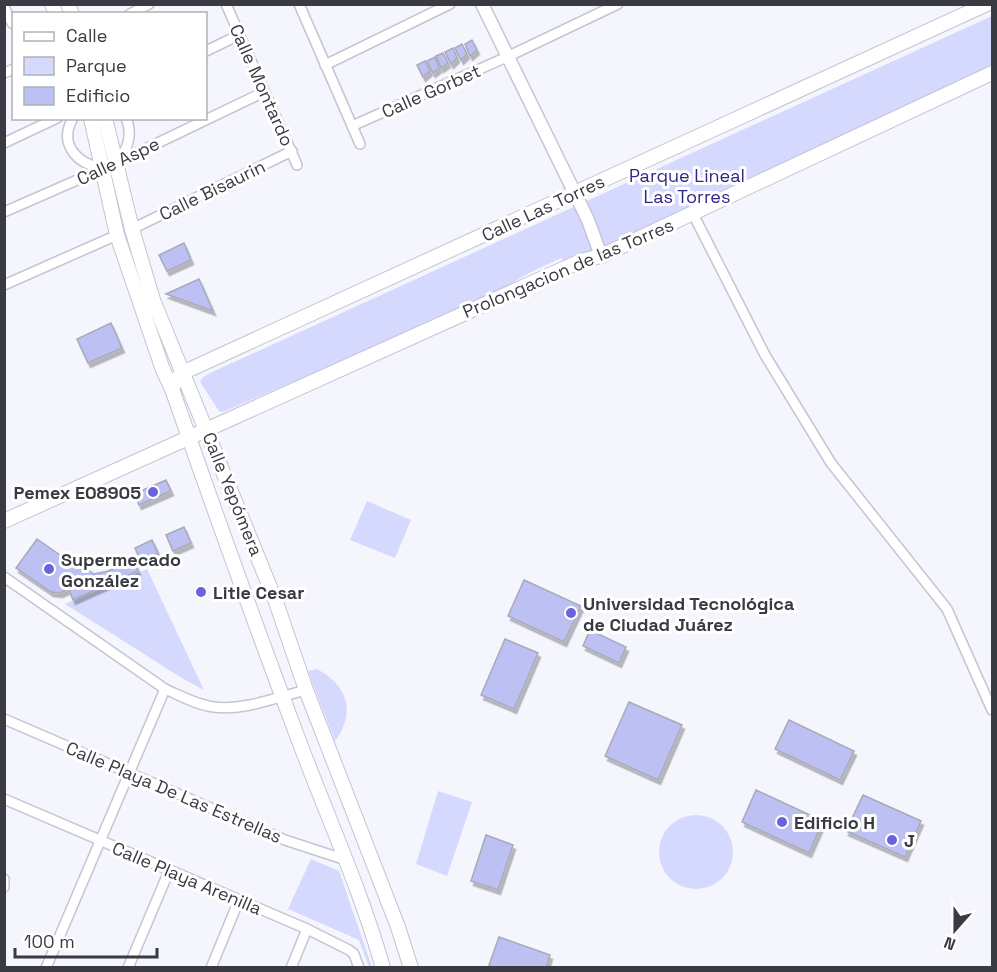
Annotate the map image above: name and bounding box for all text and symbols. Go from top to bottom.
legend [12,12,207,120]
street label: Calle Montardo [225,20,299,150]
text: Calle [66,24,107,47]
text: Parque [66,54,127,77]
street label: Calle Gorbet [378,59,484,123]
text: Edificio [66,84,130,107]
street label: Calle Aspe [73,132,163,190]
street label: Calle Bisaurin [155,154,269,226]
park label: Parque Lineal Las Torres [629,164,745,208]
street label: Calle Las Torres [478,169,608,247]
street label: Prolongacion de las Torres [459,213,677,323]
street label: Calle Yepómera [198,429,268,559]
place label: Pemex E08905 [14,481,141,504]
marker: Pemex E08905 [146,485,160,499]
place label: Supermecado González [61,548,181,592]
marker: Supermecado González [42,562,56,576]
place label: Litle Cesar [213,581,304,604]
marker: Litle Cesar [194,585,208,599]
place label: Universidad Tecnológica de Ciudad Juárez [583,592,795,636]
marker: Universidad Tecnológica de Ciudad Juárez [564,606,578,620]
street label: Calle Playa De Las Estrellas [63,736,285,848]
place label: Edificio H [794,811,875,834]
marker: Edificio H [775,815,789,829]
place label: J [904,829,915,852]
marker: J [885,833,899,847]
street label: Calle Playa Arenilla [109,836,265,920]
north arrow [925,900,985,960]
scale bar [15,921,158,959]
text: 100 m [24,930,75,953]
text: N [941,932,959,955]

